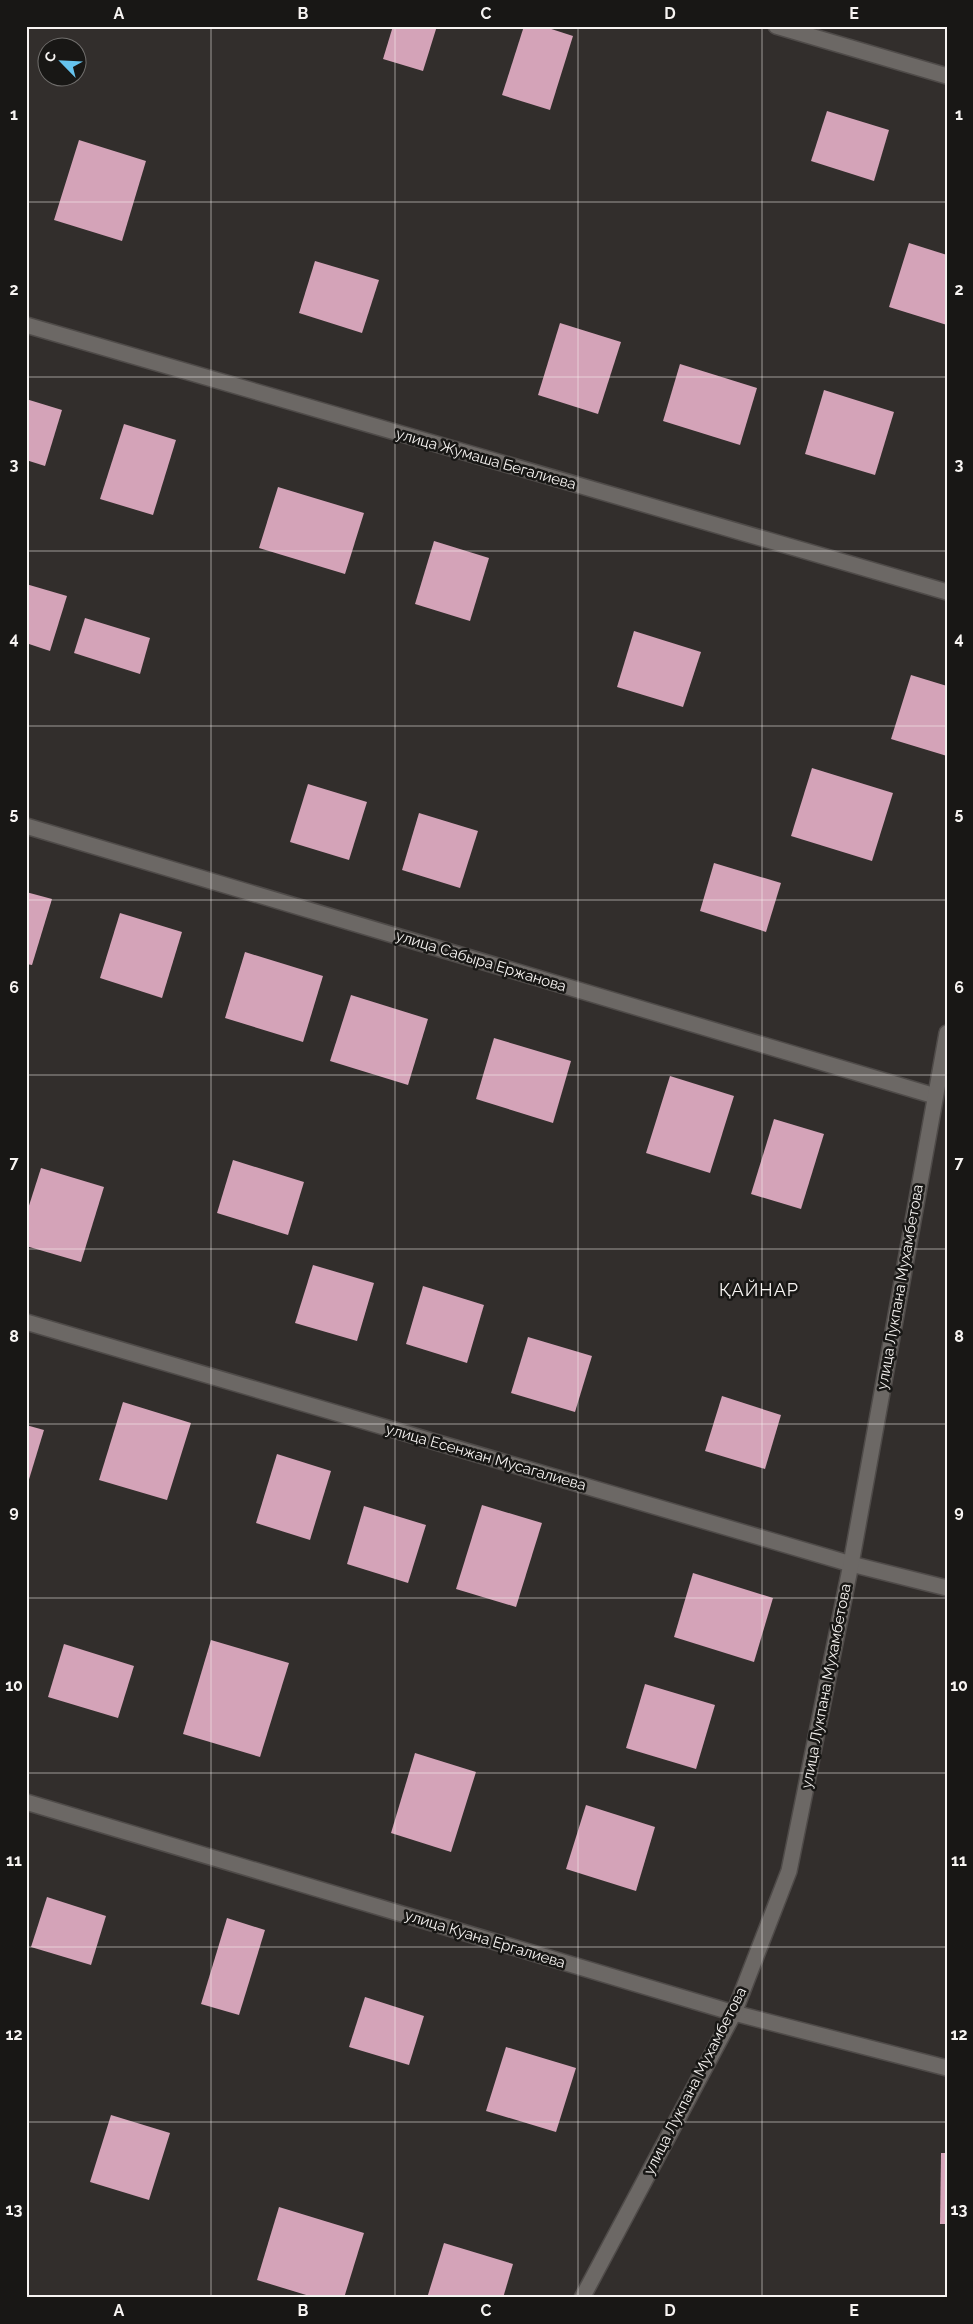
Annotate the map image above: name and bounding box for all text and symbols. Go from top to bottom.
text: A [114,4,125,23]
text: B [298,4,309,23]
text: C [481,4,492,23]
text: D [664,4,676,23]
text: E [849,4,859,23]
north arrow [38,38,88,88]
text: С [41,49,60,64]
text: 1 [10,105,18,124]
text: 1 [955,105,963,124]
text: 2 [9,280,19,299]
text: 2 [954,280,964,299]
street label: улица Жумаша Бегалиева [394,425,578,493]
text: 3 [10,455,19,474]
text: 3 [955,455,964,474]
text: 4 [9,629,19,648]
text: 4 [954,629,964,648]
text: 5 [10,804,19,823]
text: 5 [955,804,964,823]
street label: улица Сабыра Ержанова [394,926,568,996]
text: 6 [9,978,19,997]
text: 6 [954,978,964,997]
text: 7 [10,1153,19,1172]
text: 7 [955,1153,964,1172]
street label: улица Лукпана Мухамбетова [873,1183,927,1391]
district label: ҚАЙНАР [719,1279,799,1300]
text: 8 [9,1327,19,1346]
text: 8 [954,1327,964,1346]
street label: улица Есенжан Мусагалиева [384,1420,588,1494]
text: 9 [9,1502,19,1521]
text: 9 [954,1502,964,1521]
street label: улица Лукпана Мухамбетова [797,1582,855,1790]
text: 10 [5,1676,23,1695]
text: 10 [950,1676,968,1695]
text: 11 [6,1851,22,1870]
text: 11 [951,1851,967,1870]
street label: улица Куана Ергалиева [402,1906,568,1972]
street label: улица Лукпана Мухамбетова [640,1984,750,2178]
text: 12 [6,2025,22,2044]
text: 12 [951,2025,967,2044]
text: 13 [6,2200,22,2219]
text: 13 [951,2200,967,2219]
text: A [114,2301,125,2320]
text: B [298,2301,309,2320]
text: C [481,2301,492,2320]
text: D [664,2301,676,2320]
text: E [849,2301,859,2320]

